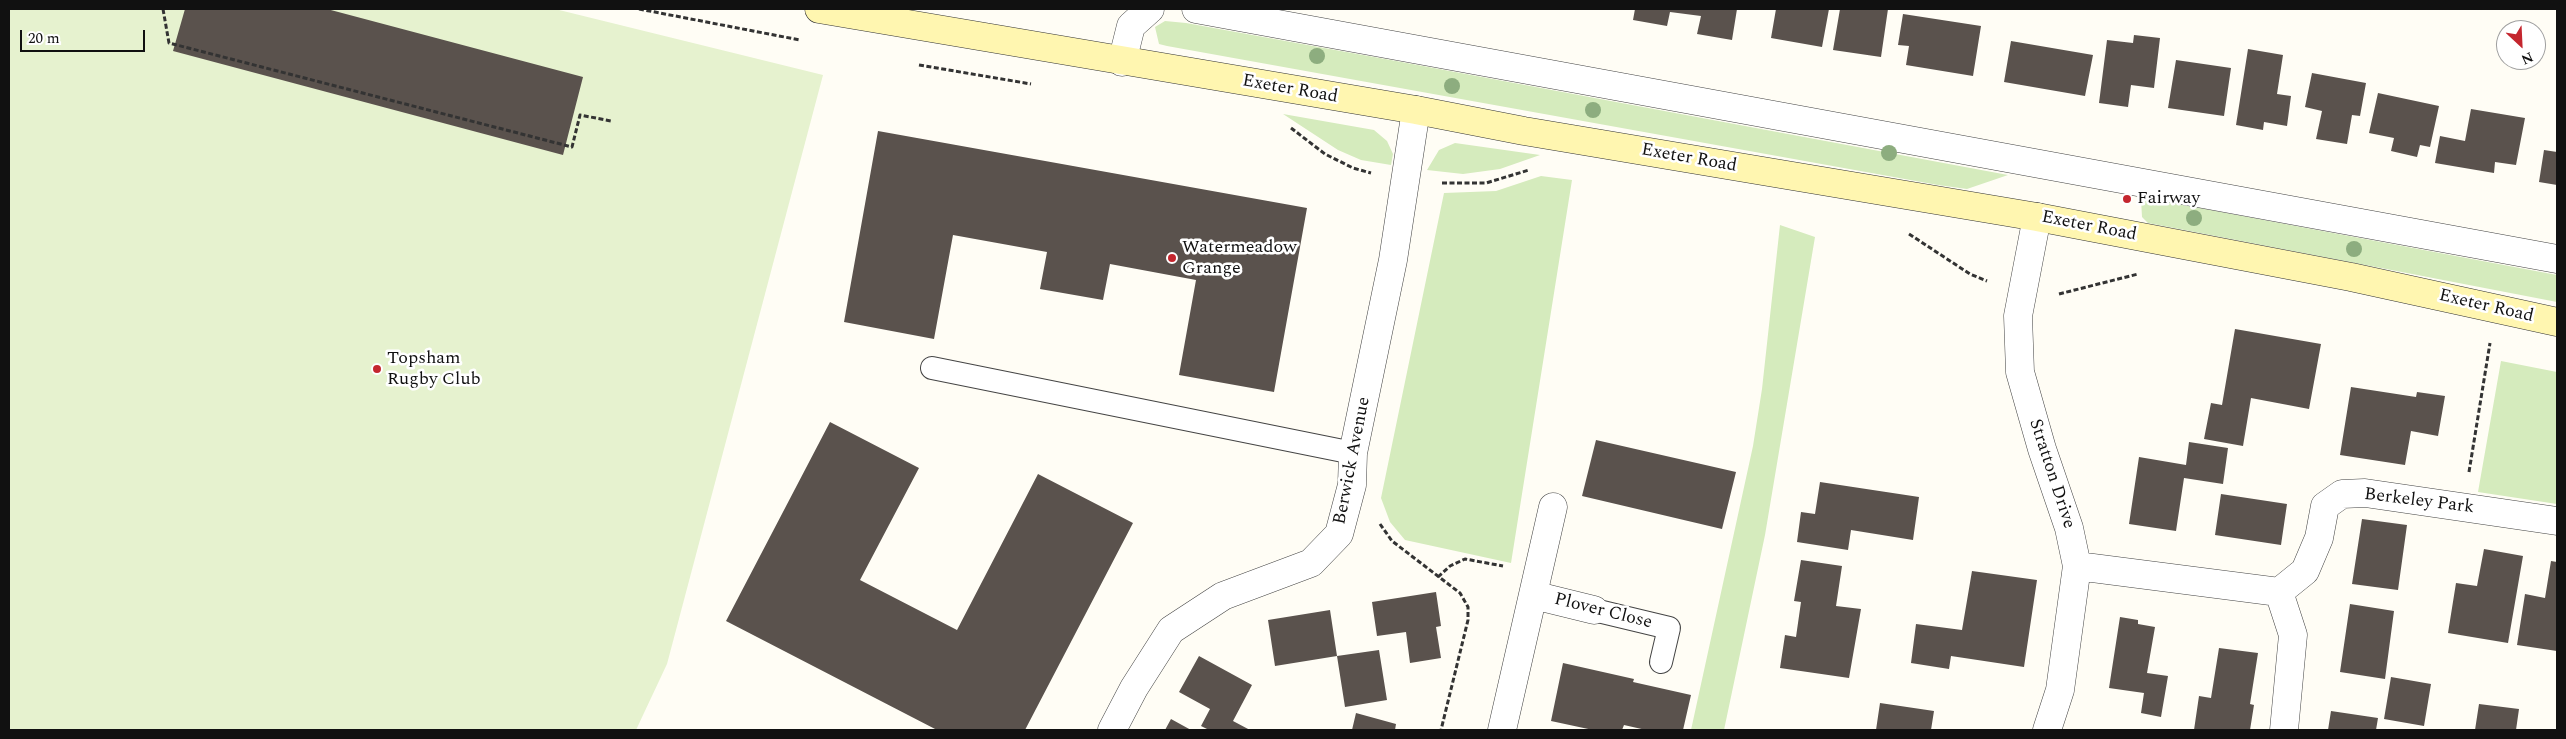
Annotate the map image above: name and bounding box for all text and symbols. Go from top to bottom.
scale bar [22,20,148,52]
north arrow [2496,20,2546,70]
text: 20 m [28,27,60,50]
text: N [2518,46,2537,70]
street label: Exeter Road [1241,71,1339,109]
street label: Exeter Road [1640,140,1738,178]
place label: Fairway [2137,188,2200,210]
marker: Fairway [2121,193,2133,205]
street label: Exeter Road [2040,207,2138,247]
place label: Watermeadow Grange [1182,237,1297,280]
marker: Watermeadow Grange [1166,252,1178,264]
street label: Exeter Road [2437,286,2535,328]
place label: Topsham Rugby Club [387,348,481,390]
marker: Topsham Rugby Club [371,363,383,375]
street label: Berwick Avenue [1330,395,1376,527]
street label: Stratton Drive [2023,416,2079,532]
street label: Berkeley Park [2363,485,2475,519]
street label: Plover Close [1552,589,1654,635]

